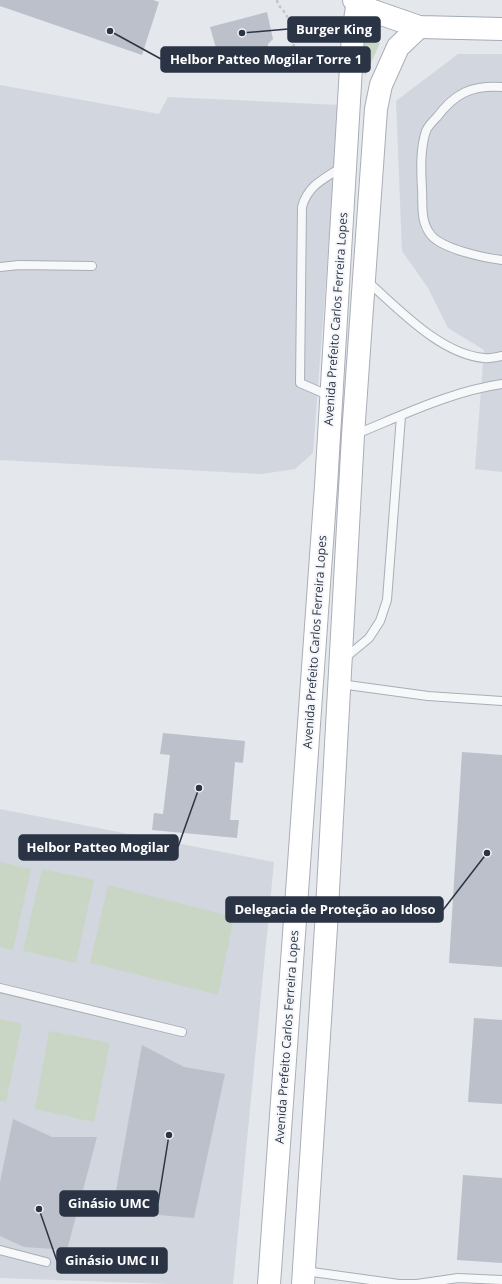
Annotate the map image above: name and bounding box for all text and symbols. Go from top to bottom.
callout: Burger King [288,17,380,42]
text: Burger King [296,20,373,38]
callout: Helbor Patteo Mogilar Torre 1 [161,47,370,72]
text: Helbor Patteo Mogilar Torre 1 [170,50,362,68]
street label: Avenida Prefeito Carlos Ferreira Lopes [320,211,351,426]
street label: Avenida Prefeito Carlos Ferreira Lopes [299,534,330,749]
callout: Helbor Patteo Mogilar [19,835,178,860]
text: Helbor Patteo Mogilar [27,838,170,856]
callout: Delegacia de Proteção ao Idoso [226,897,443,922]
text: Delegacia de Proteção ao Idoso [234,900,436,918]
street label: Avenida Prefeito Carlos Ferreira Lopes [271,929,302,1144]
callout: Ginásio UMC [60,1191,158,1216]
text: Ginásio UMC [68,1194,150,1212]
callout: Ginásio UMC II [57,1248,167,1273]
text: Ginásio UMC II [65,1251,159,1269]

